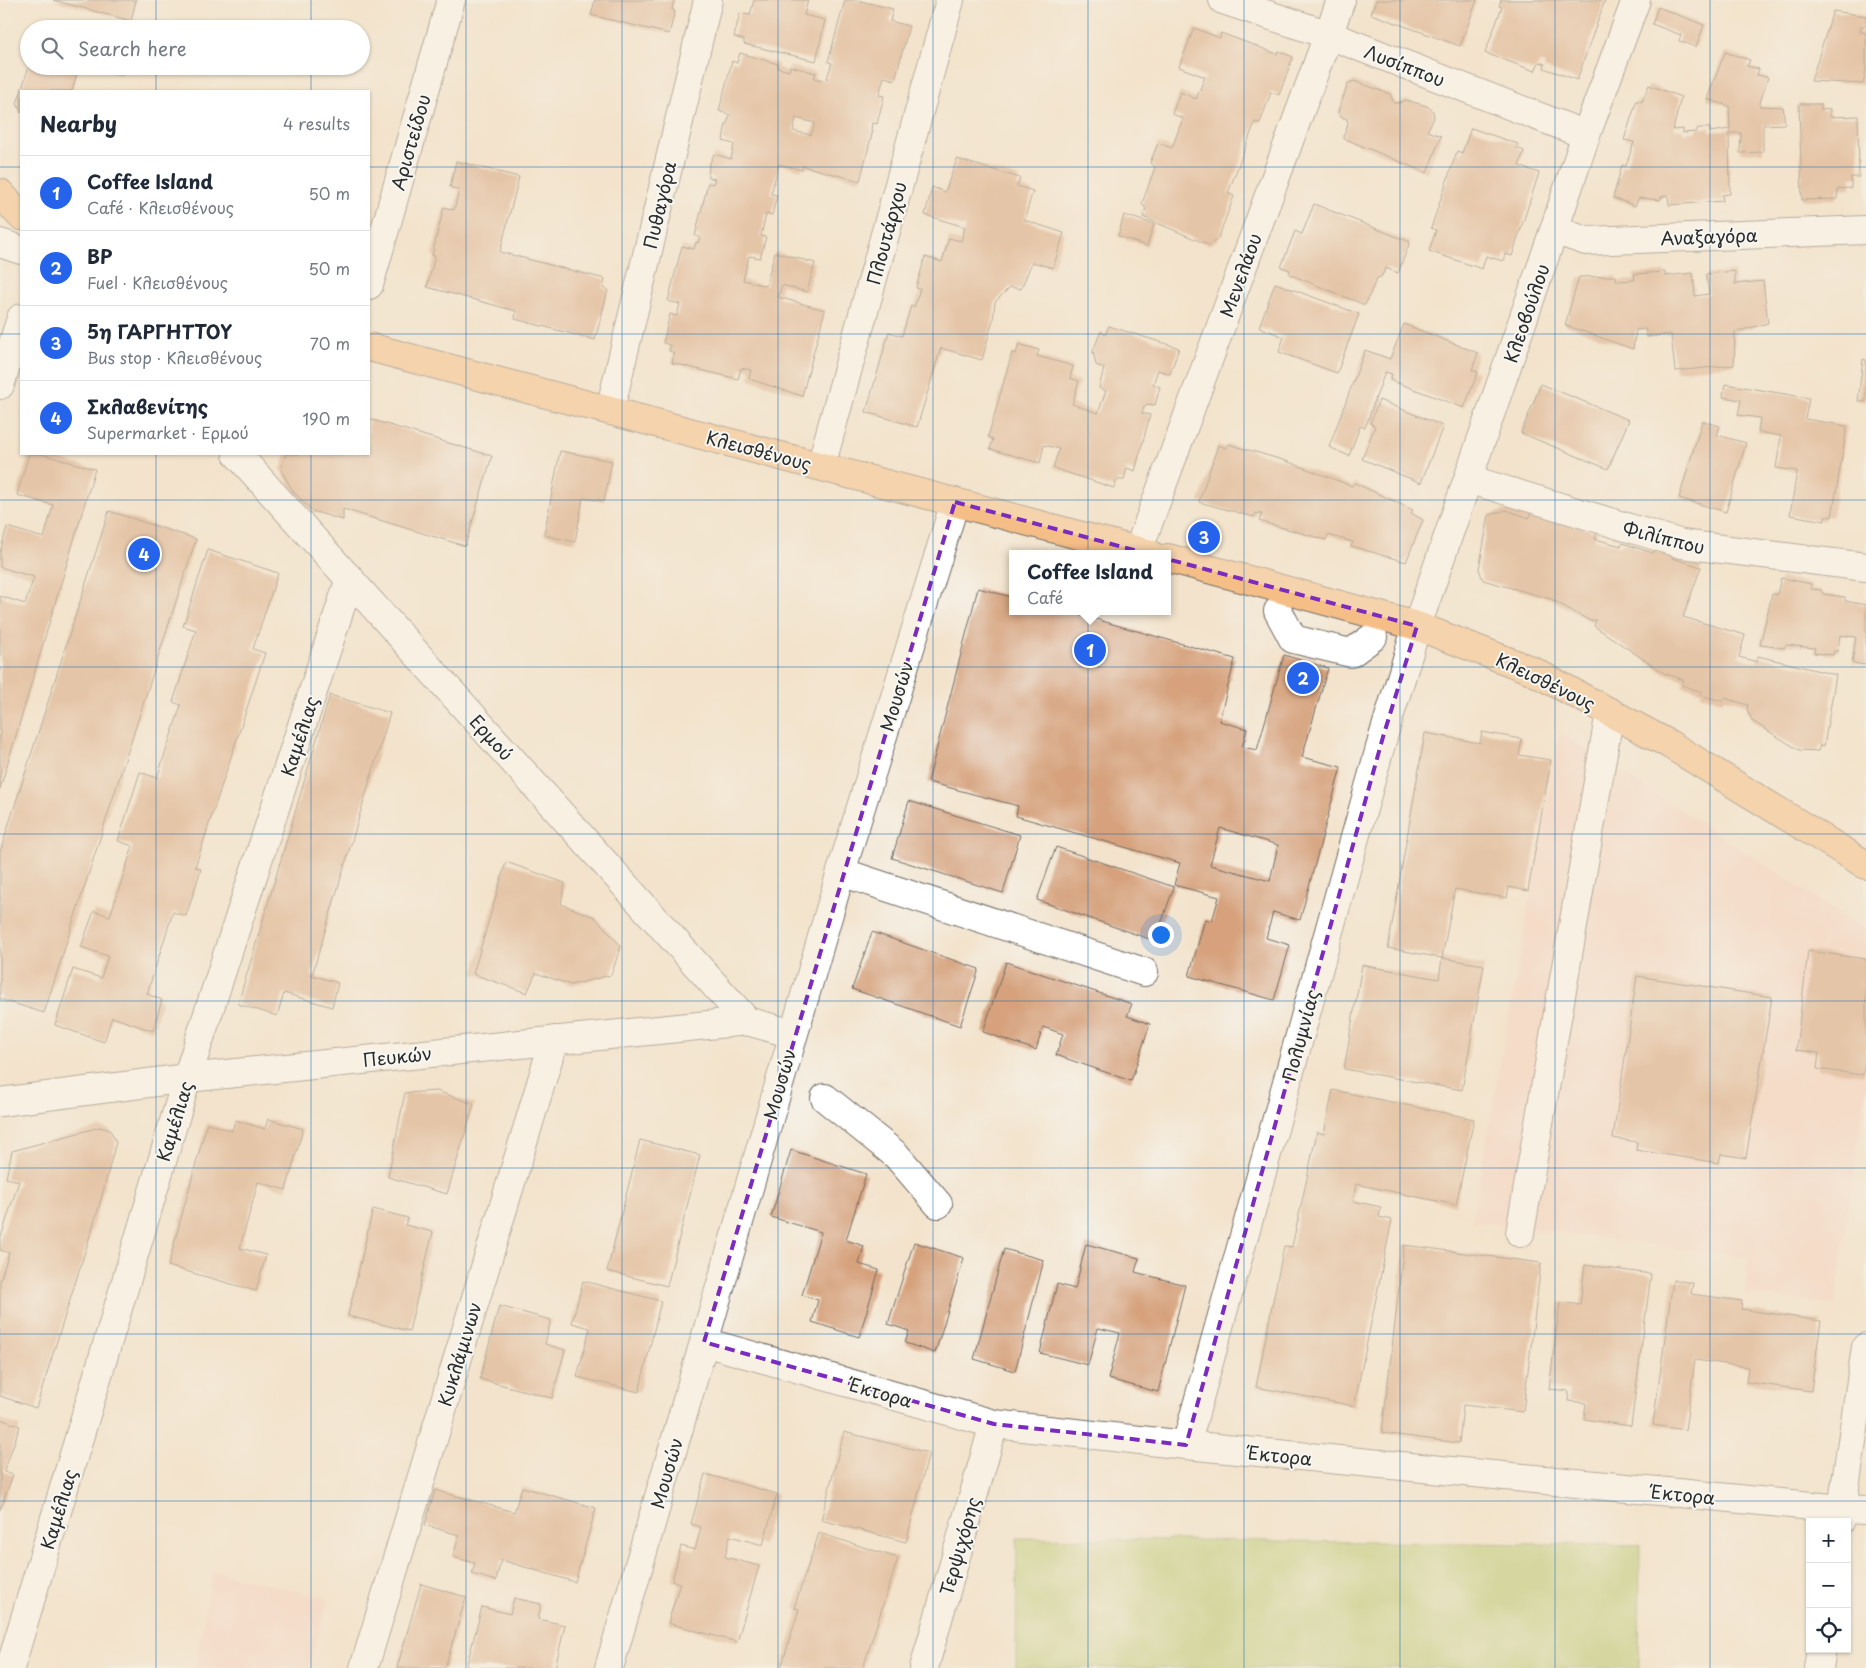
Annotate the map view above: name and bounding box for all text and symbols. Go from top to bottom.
search box [20,20,370,75]
icon: search [38,34,66,62]
text: Search here [78,34,187,62]
street label: Λυσίππου [1361,37,1449,93]
street label: Αριστείδου [383,91,437,193]
text: Nearby [40,107,117,139]
text: 4 results [283,111,350,135]
street label: Πυθαγόρα [636,158,682,251]
text: Coffee Island [87,167,213,195]
street label: Πλουτάρχου [859,178,913,288]
text: 1 [52,181,60,205]
text: 50 m [309,181,350,205]
text: Café · Κλεισθένους [87,195,234,219]
street label: Αναξαγόρα [1660,221,1758,251]
street label: Μενελάου [1212,229,1268,321]
text: BP [87,242,112,270]
text: 2 [50,256,62,280]
text: 50 m [309,256,350,280]
street label: Κλεοβούλου [1496,260,1556,366]
text: Fuel · Κλεισθένους [87,270,228,294]
text: 5η ΓΑΡΓΗΤΤΟΥ [87,317,232,345]
text: 3 [51,331,61,355]
text: 70 m [310,331,350,355]
text: Bus stop · Κλεισθένους [87,345,262,369]
text: Σκλαβενίτης [87,392,208,420]
text: 4 [51,406,61,430]
text: 190 m [302,406,350,430]
text: Supermarket · Ερμού [87,420,249,444]
street label: Κλεισθένους [704,423,814,477]
street label: Φιλίππου [1620,514,1708,560]
pin: 3 [1188,518,1220,556]
pin: 4 [128,535,160,573]
popup [1009,550,1171,615]
text: Coffee Island [1027,557,1153,585]
text: Café [1027,585,1063,609]
pin: 1 [1074,631,1106,669]
street label: Κλεισθένους [1492,645,1600,717]
street label: Μουσών [873,657,919,735]
pin: 2 [1287,659,1319,697]
street label: Καμέλιας [273,692,325,780]
street label: Ερμού [464,708,520,766]
your location [1148,922,1174,948]
street label: Πολυμνίας [1275,986,1325,1084]
street label: Πευκών [361,1039,433,1073]
street label: Μουσών [756,1045,802,1123]
street label: Καμέλιας [149,1077,199,1165]
street label: Κυκλάμινων [430,1298,488,1410]
street label: Έκτορα [844,1370,916,1414]
street label: Μουσών [643,1434,689,1512]
street label: Έκτορα [1245,1438,1314,1472]
street label: Καμέλιας [33,1465,83,1553]
street label: Έκτορα [1648,1477,1717,1511]
street label: Τερψιχόρης [932,1493,986,1599]
map controls [1806,1518,1851,1653]
button: + [1806,1518,1851,1563]
button: − [1806,1563,1851,1608]
button: locate [1806,1608,1851,1653]

